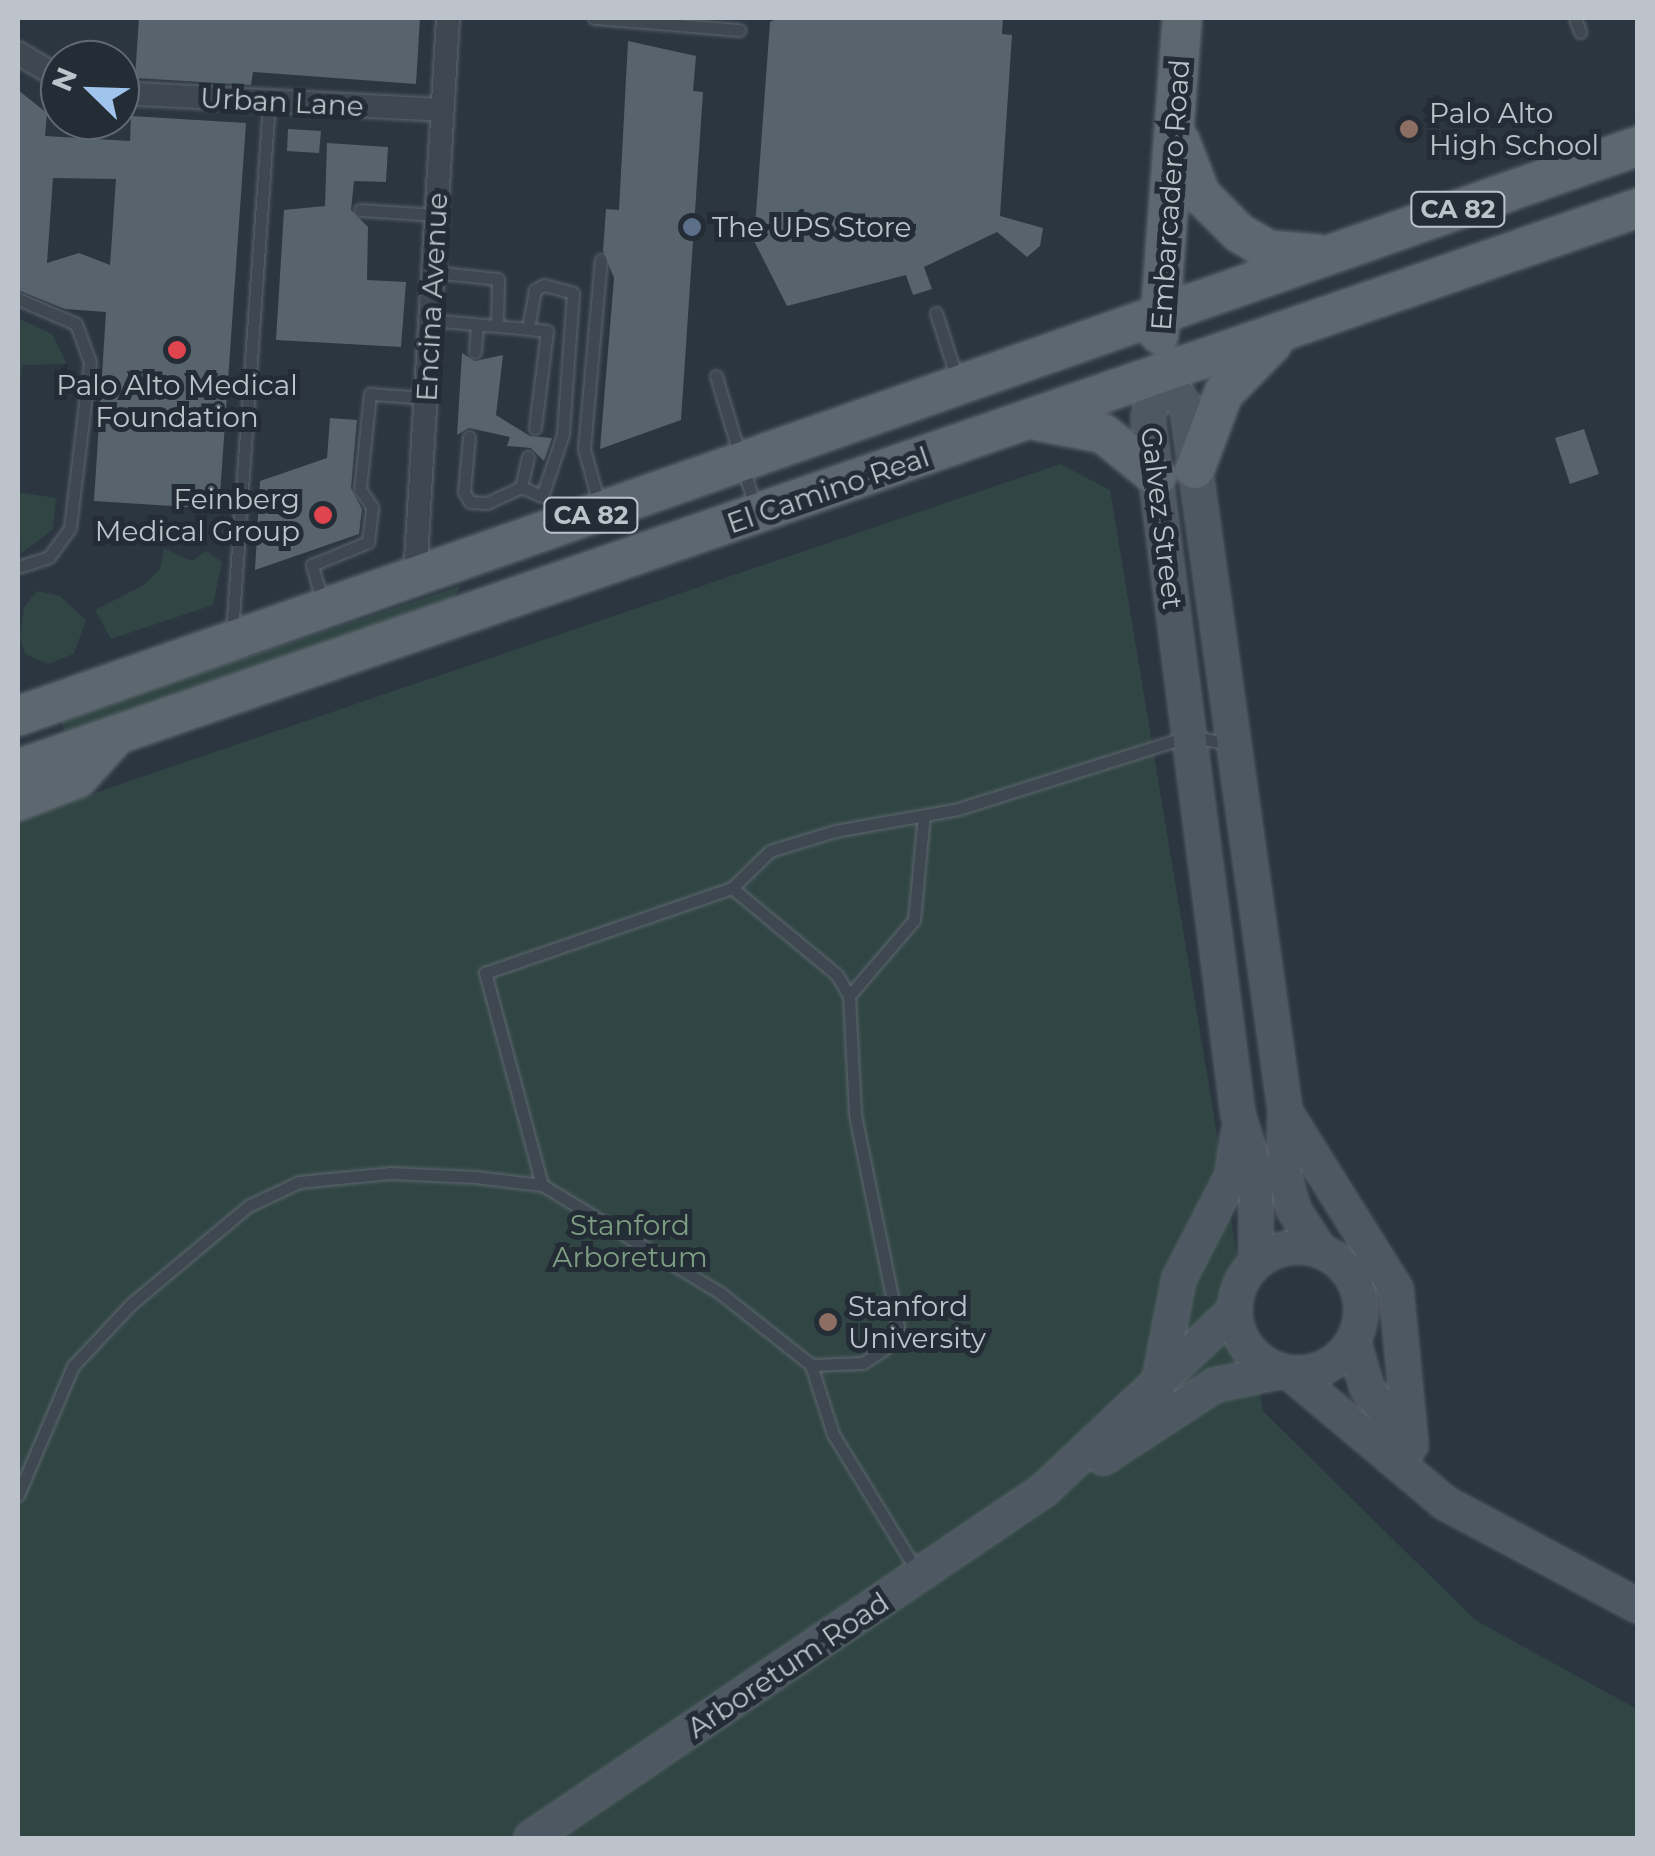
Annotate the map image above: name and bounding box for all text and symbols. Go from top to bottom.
north arrow [40,40,140,140]
street label: Embarcadero Road [1144,58,1196,332]
text: N [44,62,84,96]
street label: Urban Lane [199,81,365,123]
place label: Palo Alto High School [1429,96,1599,162]
marker: Palo Alto High School [1398,118,1420,140]
road number: CA 82 [1408,189,1508,229]
street label: Encina Avenue [410,192,454,402]
place label: The UPS Store [712,210,911,244]
marker: The UPS Store [681,216,703,238]
marker: Palo Alto Medical Foundation [164,337,190,363]
place label: Palo Alto Medical Foundation [56,368,298,434]
street label: Galvez Street [1134,425,1190,611]
street label: El Camino Real [722,440,934,540]
place label: Feinberg Medical Group [95,482,300,548]
road number: CA 82 [541,495,641,535]
marker: Feinberg Medical Group [310,502,336,528]
park label: Stanford Arboretum [552,1208,708,1274]
place label: Stanford University [848,1289,986,1355]
marker: Stanford University [817,1311,839,1333]
street label: Arboretum Road [681,1585,895,1745]

